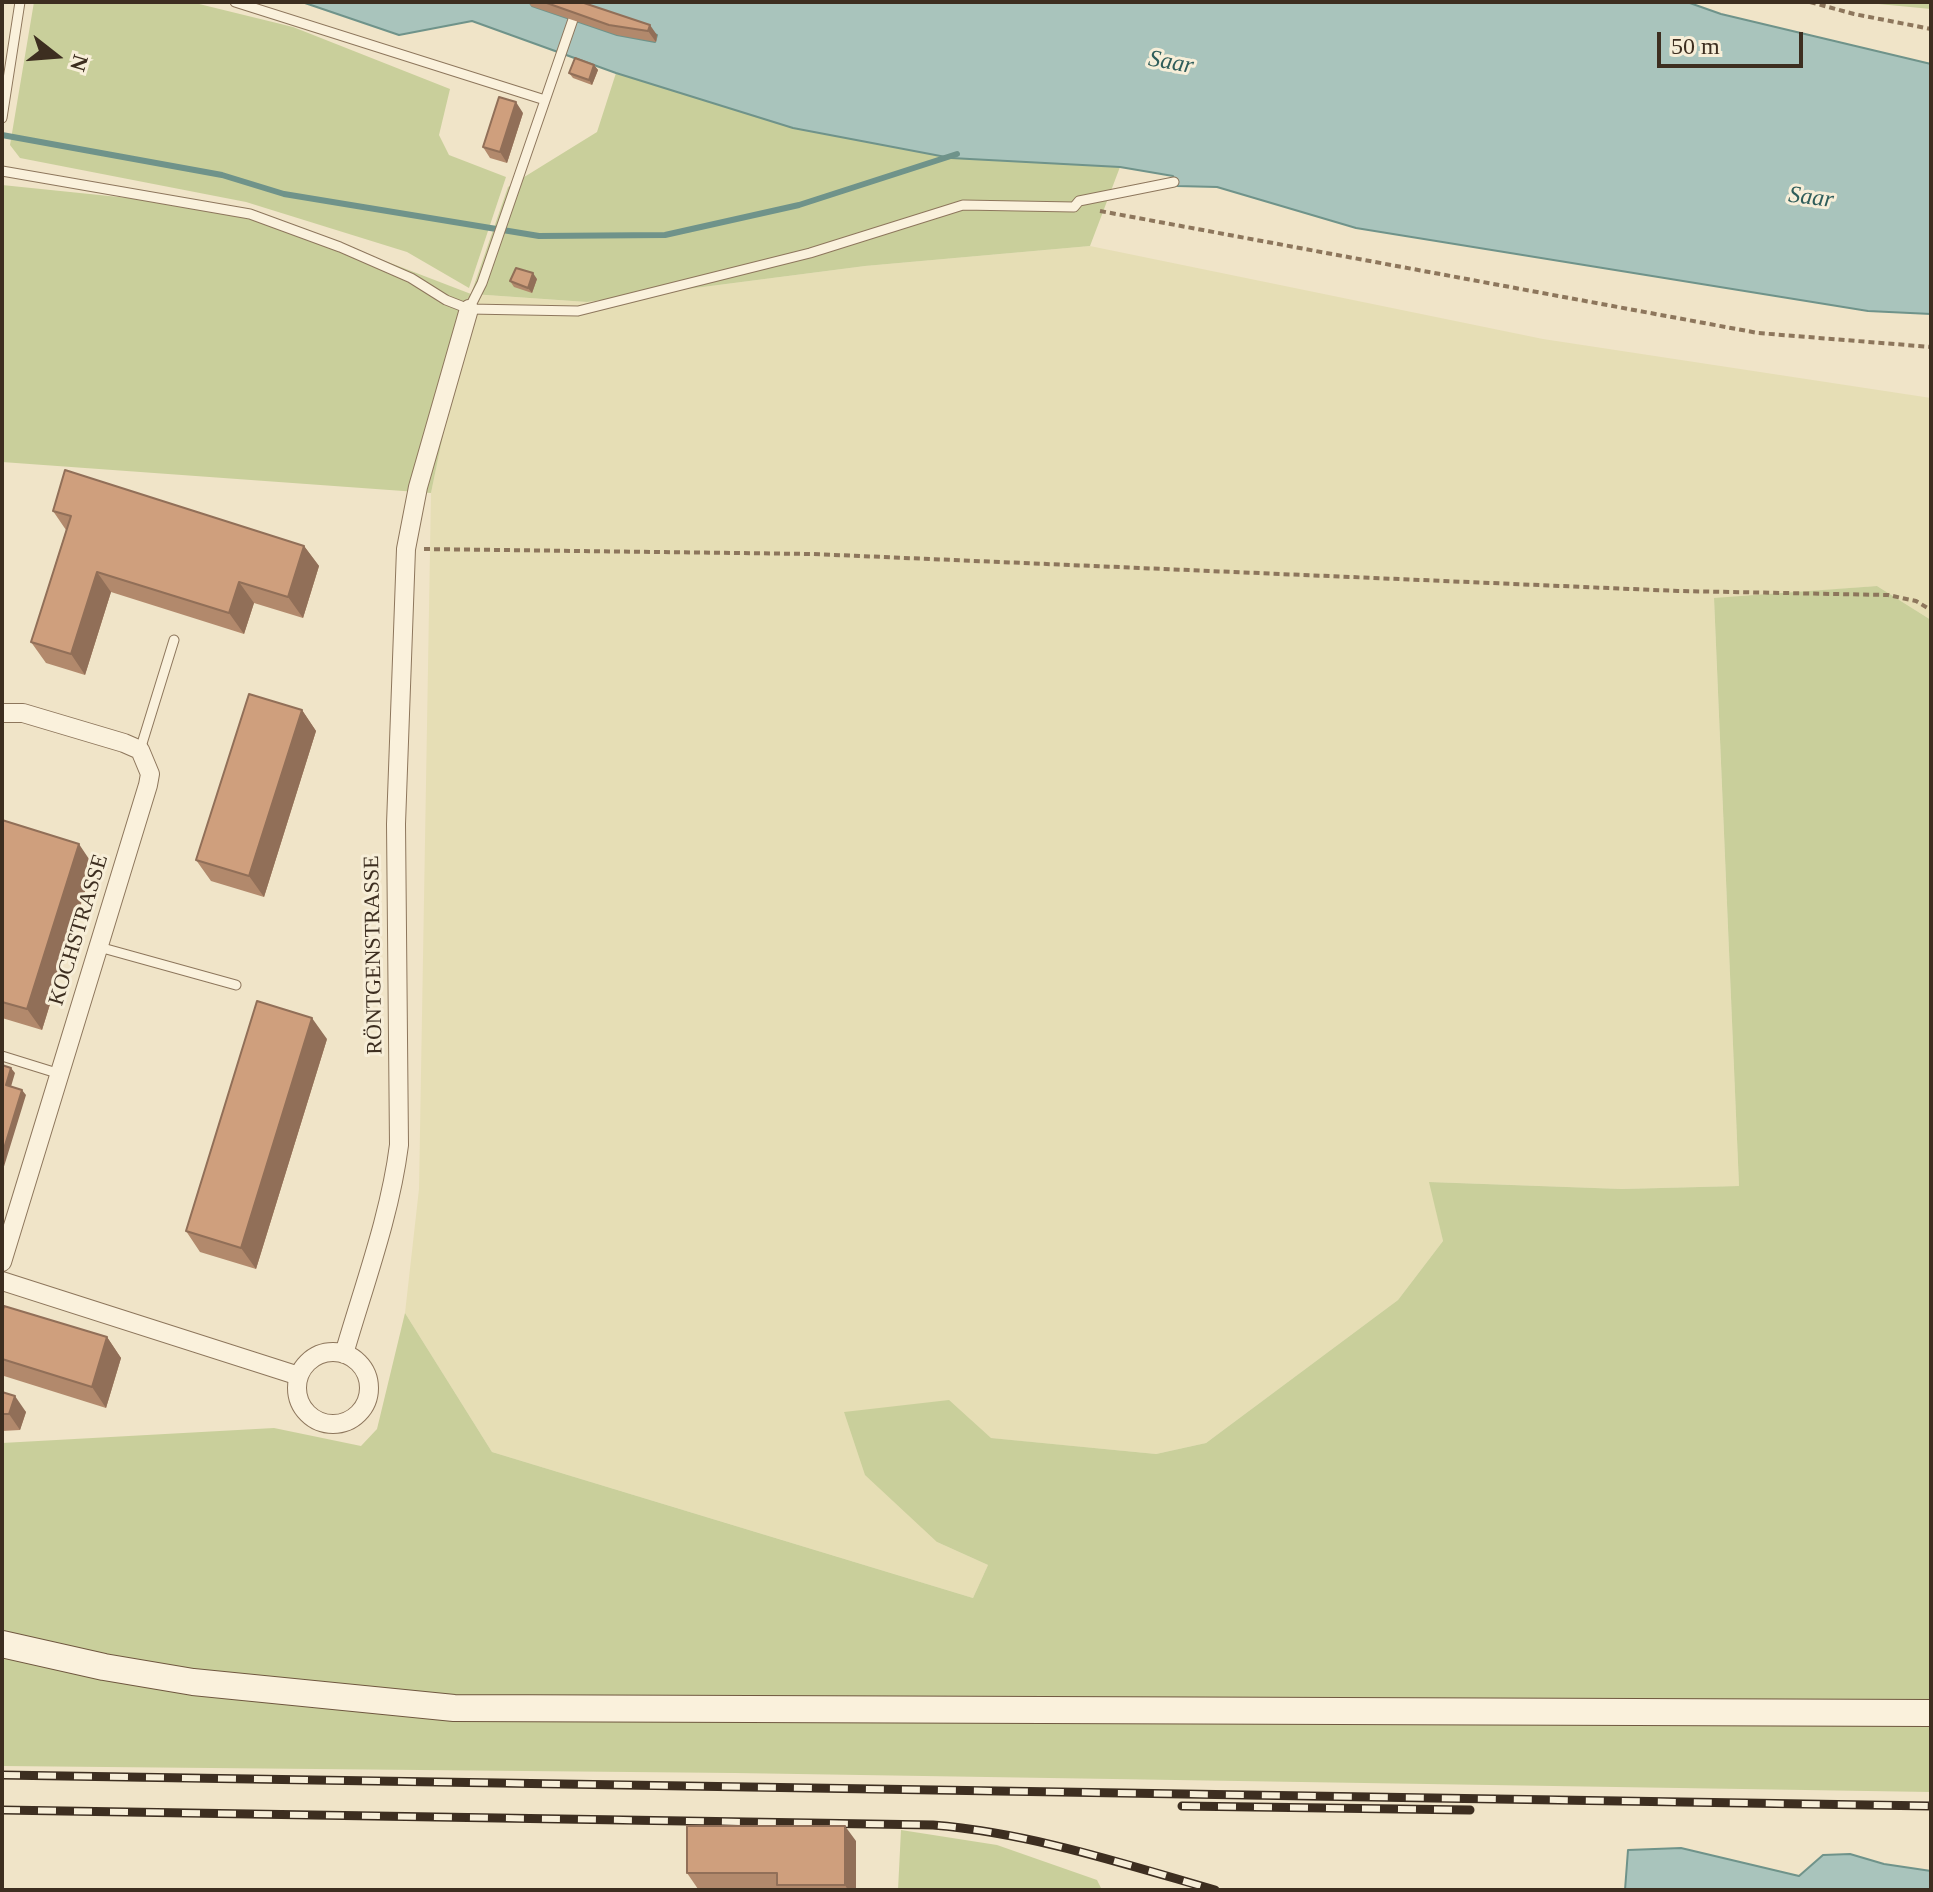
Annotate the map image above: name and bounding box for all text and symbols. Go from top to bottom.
north arrow [16,16,96,96]
scale bar [1661,16,1807,66]
text: 50 m [1671,33,1720,59]
water label: Saar [1146,45,1196,81]
text: N [65,52,94,74]
water label: Saar [1787,181,1835,215]
street label: KOCHSTRASSE [44,851,114,1009]
street label: RÖNTGENSTRASSE [359,855,389,1055]

